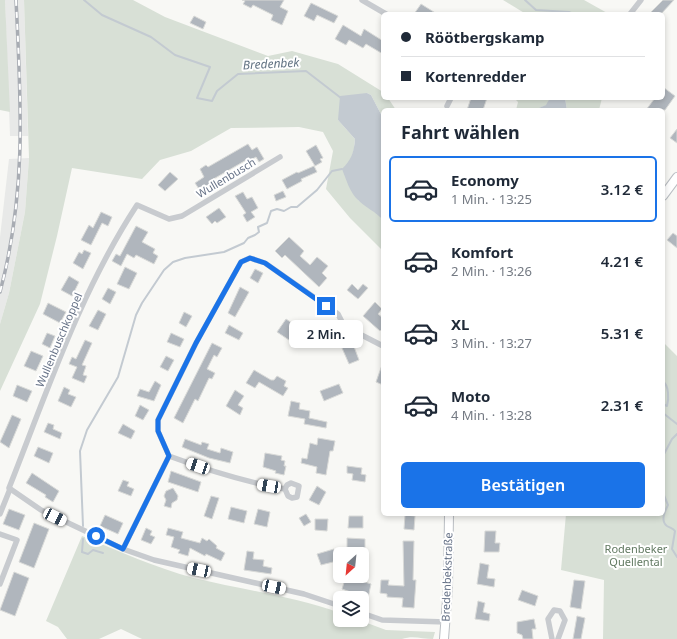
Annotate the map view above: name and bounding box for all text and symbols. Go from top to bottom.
text: Röötbergskamp [425,27,545,47]
water label: Bredenbek [242,53,301,73]
text: Kortenredder [425,66,526,86]
text: Fahrt wählen [401,120,520,144]
street label: Wullenbusch [193,154,258,201]
text: Economy [451,170,519,190]
icon: car [403,171,439,207]
text: 3.12 € [601,179,643,199]
text: 1 Min. · 13:25 [451,190,532,208]
text: Komfort [451,242,513,262]
icon: car [403,243,439,279]
text: 4.21 € [601,251,643,271]
text: 2 Min. · 13:26 [451,262,532,280]
street label: Wullenbuschkoppel [32,290,85,390]
route end [317,297,335,315]
text: XL [451,314,469,334]
icon: car [403,315,439,351]
callout: 2 Min. [289,320,363,348]
text: 5.31 € [601,323,643,343]
text: 2 Min. [307,325,345,343]
text: 3 Min. · 13:27 [451,334,532,352]
text: Moto [451,386,490,406]
icon: car [403,387,439,423]
text: 2.31 € [601,395,643,415]
text: 4 Min. · 13:28 [451,406,532,424]
car [185,456,211,476]
button: Bestätigen [401,462,645,508]
car [256,478,282,494]
car [42,506,68,528]
route start [87,527,105,545]
street label: Bredenbekstraße [437,532,456,622]
park label: Rodenbeker Quellental [605,541,668,569]
north arrow [333,547,369,583]
map controls [333,547,369,627]
car [186,562,212,578]
car [261,579,287,595]
button: layers [333,591,369,627]

